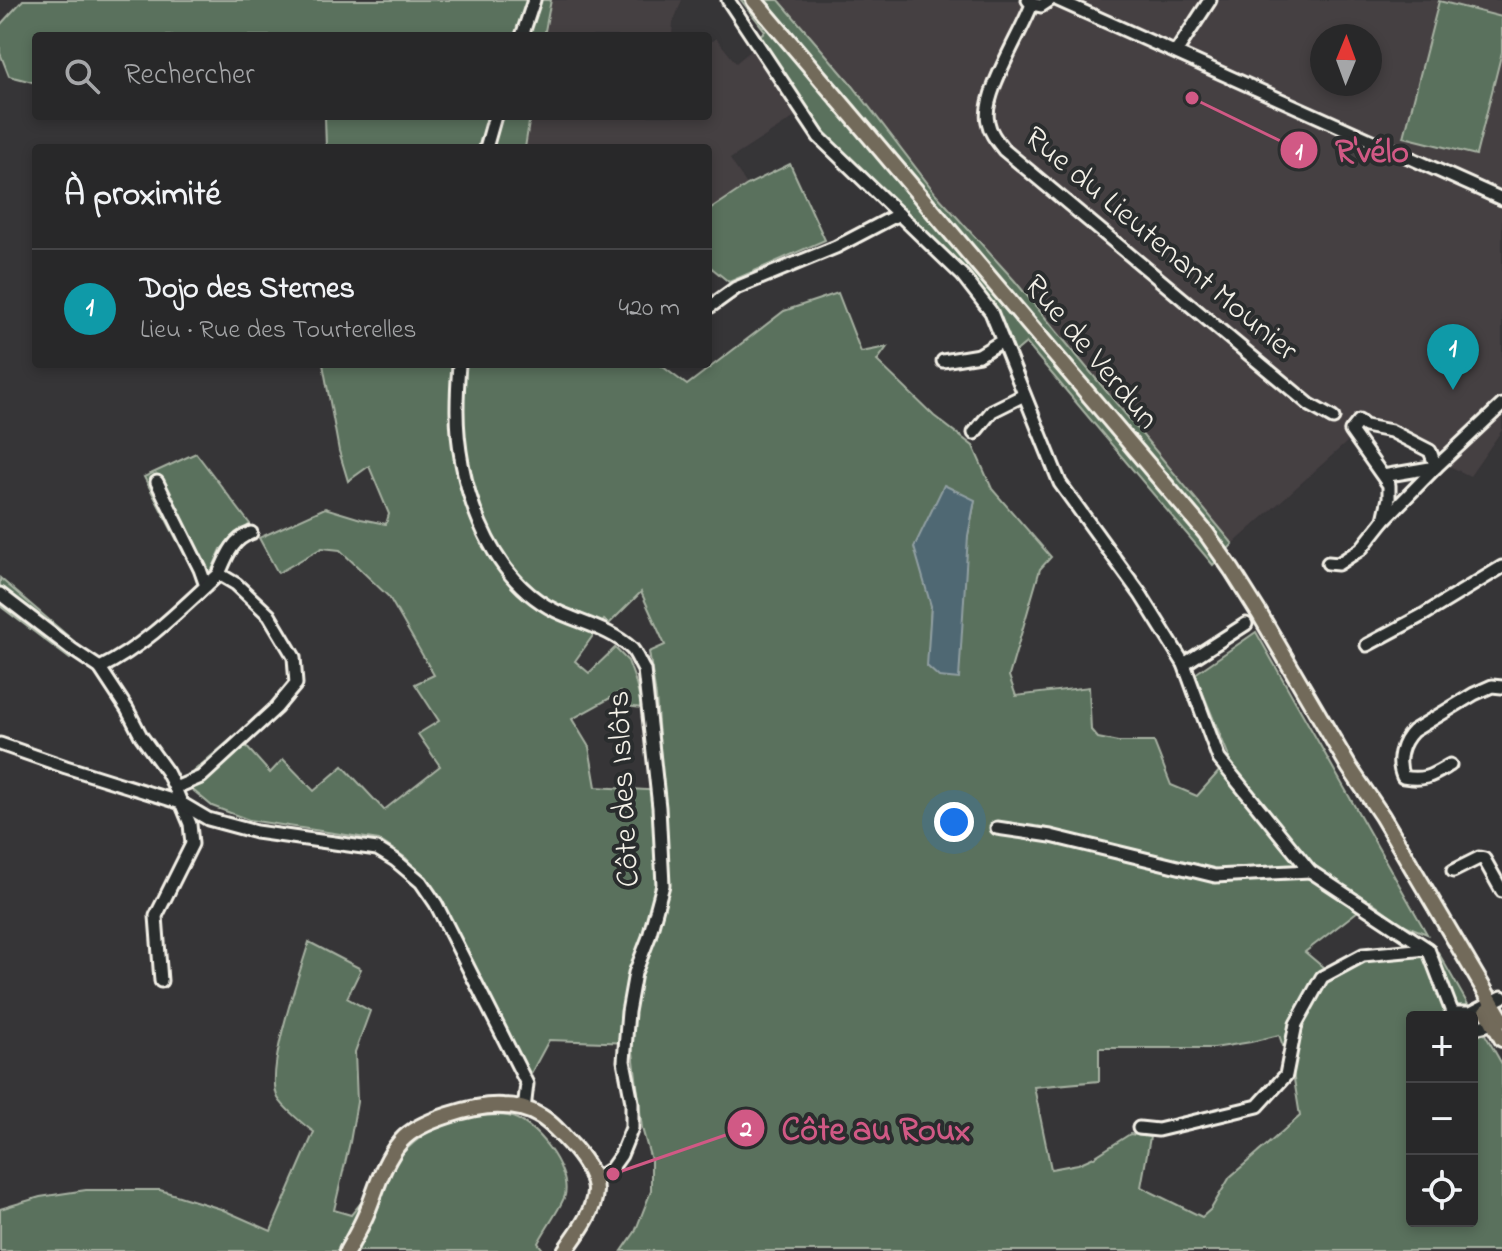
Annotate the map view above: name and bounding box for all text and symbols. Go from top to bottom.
north arrow [1310,24,1382,96]
search box [32,32,712,120]
icon: search [60,54,104,98]
text: Rechercher [124,54,255,98]
street label: Rue du Lieutenant Mounier [1013,116,1307,374]
callout: R'vélo [1279,121,1425,179]
text: R'vélo [1335,129,1409,179]
text: 1 [1295,136,1303,171]
text: À proximité [64,171,221,221]
street label: Rue de Verdun [1011,265,1169,441]
text: Dojo des Sternes [140,268,355,312]
text: 1 [86,290,94,328]
text: 420 m [618,290,680,328]
text: Lieu · Rue des Tourterelles [140,312,417,350]
pin: 1 [1427,324,1479,390]
street label: Côte des Islôts [596,690,654,888]
your location [934,802,974,842]
map controls [1406,1011,1478,1227]
button: + [1406,1011,1478,1083]
button: − [1406,1083,1478,1155]
callout: Côte au Roux [726,1099,986,1157]
text: Côte au Roux [782,1107,970,1157]
text: 2 [739,1113,752,1148]
button: locate [1406,1155,1478,1227]

